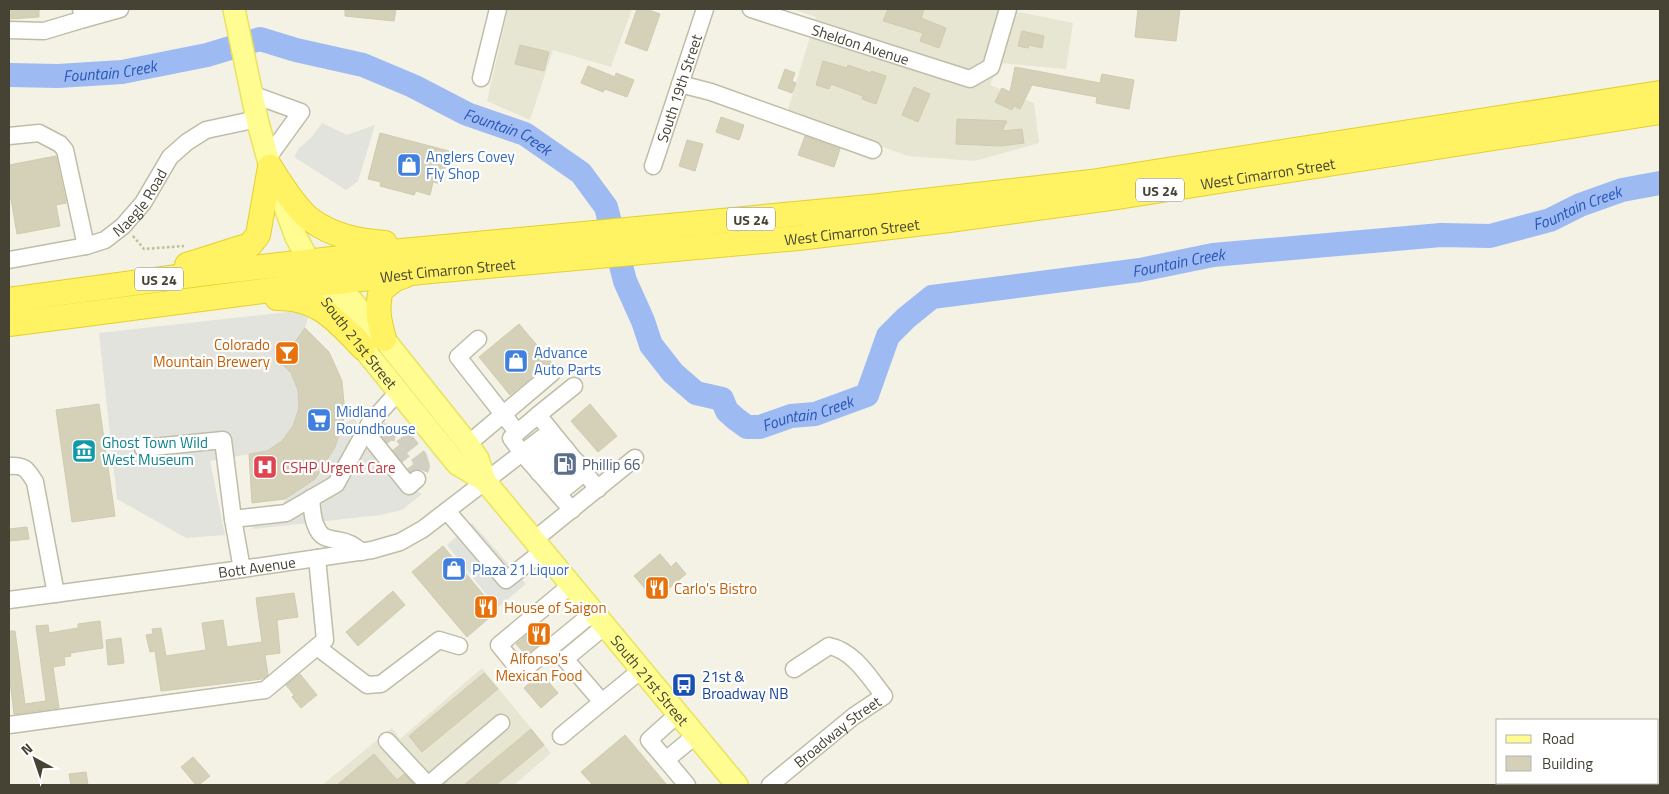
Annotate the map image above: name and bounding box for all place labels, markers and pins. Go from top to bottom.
place label: Anglers Covey Fly Shop [426,145,515,185]
shop icon: Anglers Covey Fly Shop [396,152,422,178]
place label: Colorado Mountain Brewery [153,333,270,373]
bar icon: Colorado Mountain Brewery [274,340,300,366]
place label: Advance Auto Parts [534,341,601,381]
shop icon: Advance Auto Parts [503,348,529,374]
place label: Midland Roundhouse [336,400,415,440]
supermarket icon: Midland Roundhouse [306,407,332,433]
place label: Ghost Town Wild West Museum [102,431,208,471]
museum icon: Ghost Town Wild West Museum [71,438,97,464]
fuel station icon: Phillip 66 [552,451,578,477]
place label: Phillip 66 [582,453,640,476]
hospital icon: CSHP Urgent Care [252,454,278,480]
place label: CSHP Urgent Care [282,456,396,479]
shop icon: Plaza 21 Liquor [441,556,467,582]
place label: Plaza 21 Liquor [472,558,569,581]
restaurant icon: Carlo's Bistro [644,575,670,601]
place label: Carlo's Bistro [674,577,757,600]
restaurant icon: House of Saigon [473,594,499,620]
place label: House of Saigon [504,596,607,619]
restaurant icon: Alfonso's Mexican Food [526,621,552,647]
place label: Alfonso's Mexican Food [496,647,582,687]
place label: 21st & Broadway NB [702,665,788,705]
bus stop icon: 21st & Broadway NB [671,672,697,698]

